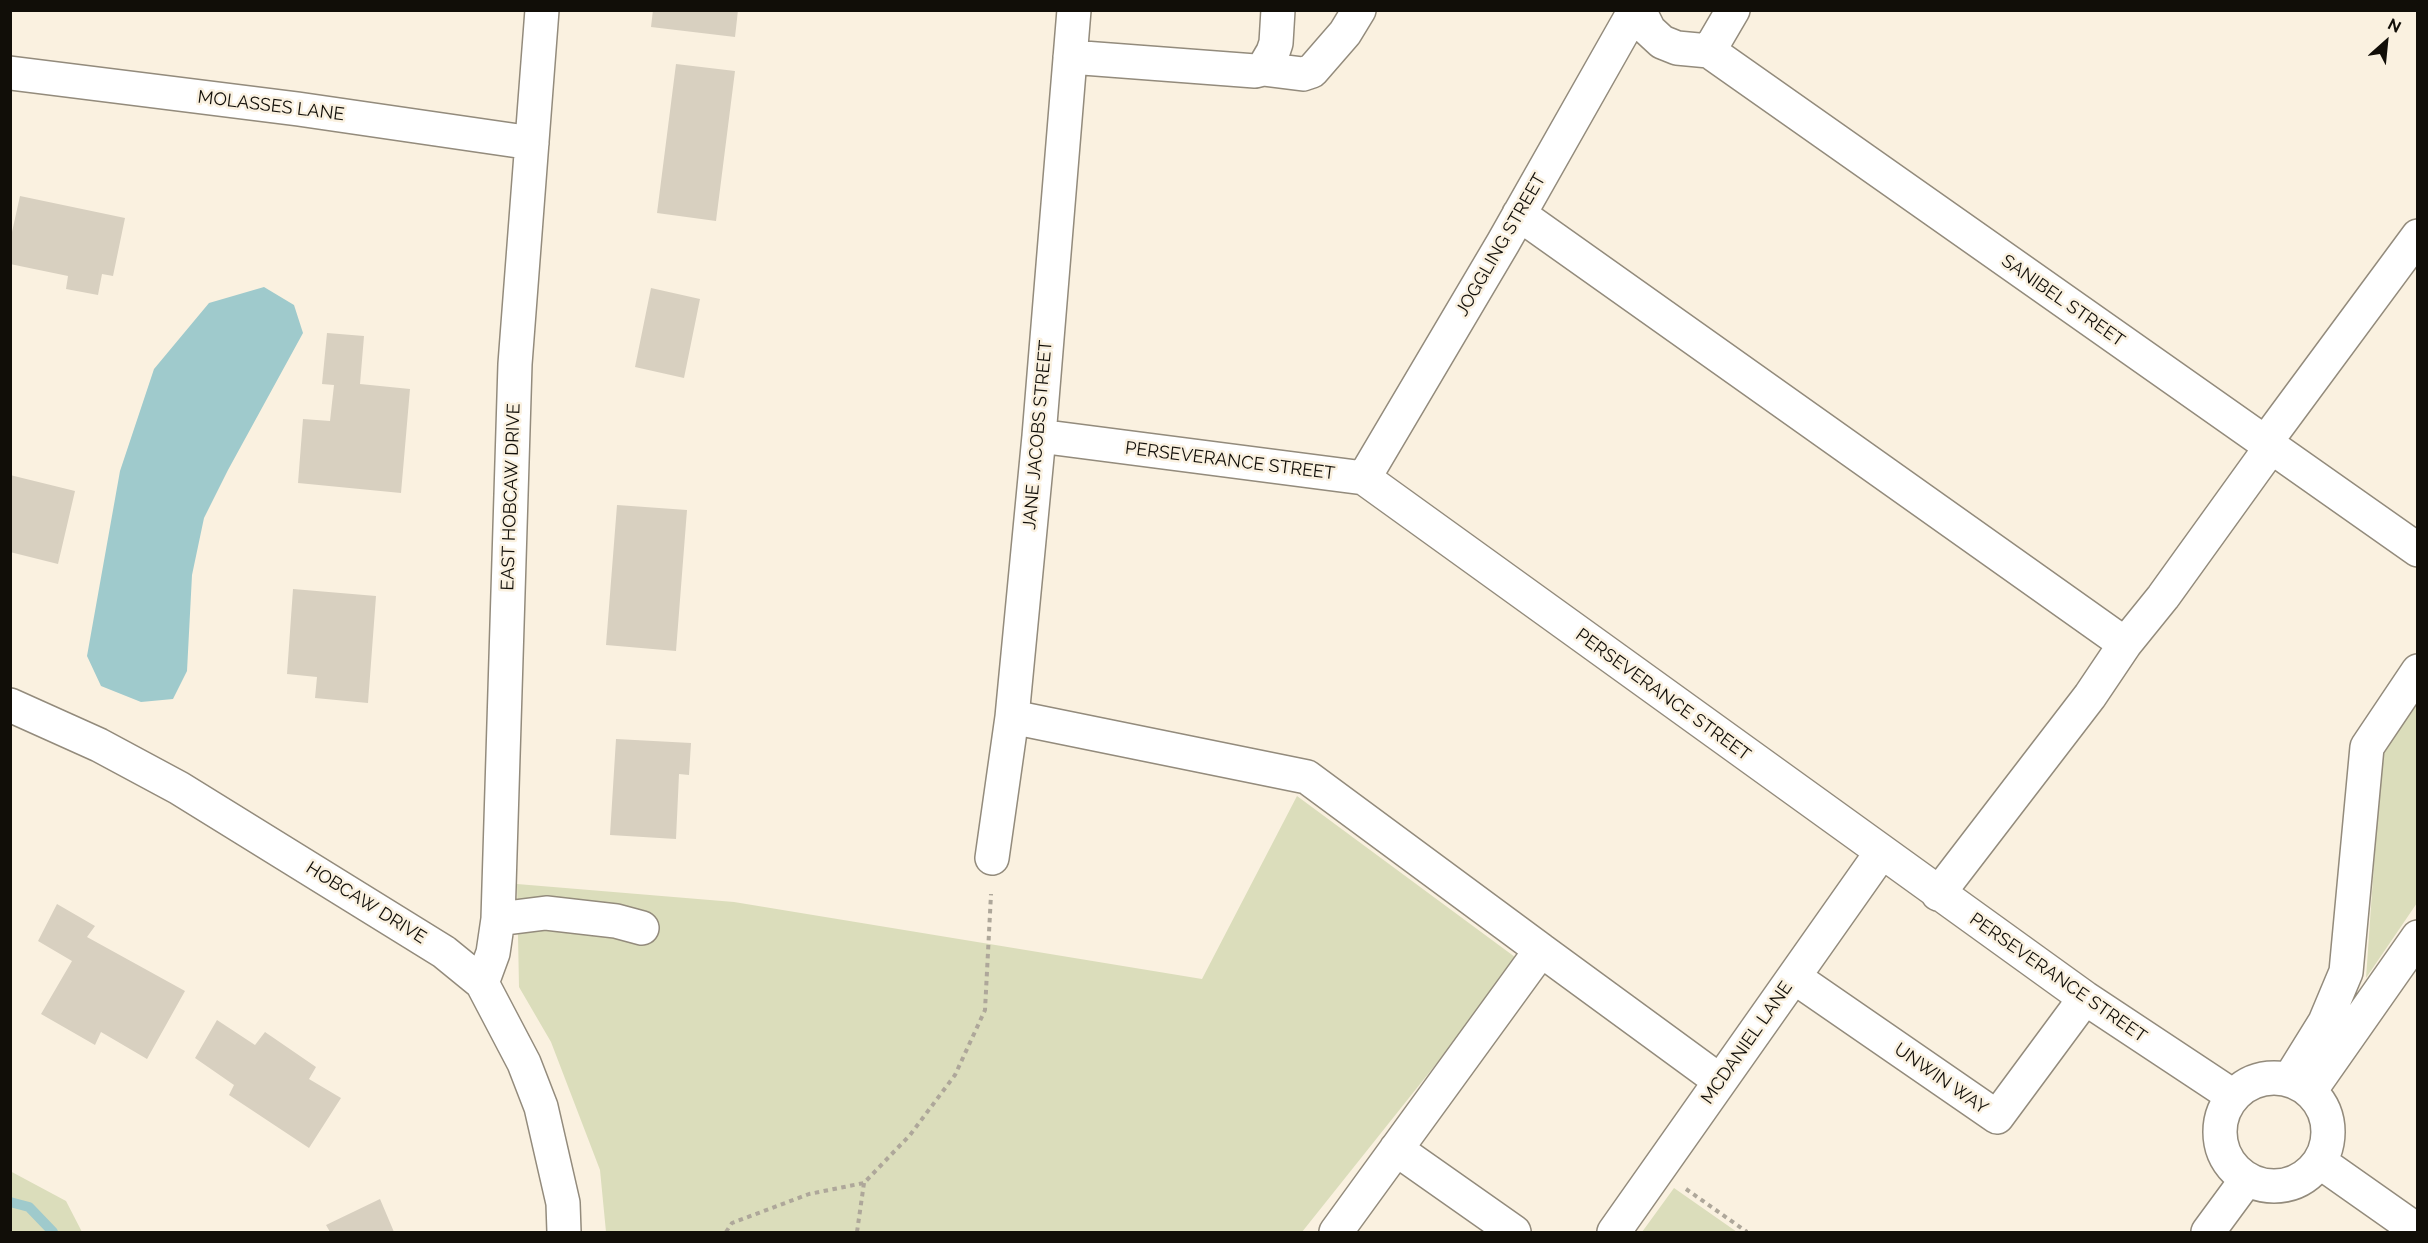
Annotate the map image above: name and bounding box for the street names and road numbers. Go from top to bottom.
street label: MOLASSES LANE [196,86,346,126]
street label: JOGGLING STREET [1451,170,1551,320]
street label: SANIBEL STREET [1997,250,2129,352]
street label: JANE JACOBS STREET [1019,340,1057,530]
street label: EAST HOBCAW DRIVE [497,403,525,591]
street label: PERSEVERANCE STREET [1124,437,1336,485]
street label: PERSEVERANCE STREET [1571,624,1755,766]
street label: HOBCAW DRIVE [302,857,430,949]
street label: PERSEVERANCE STREET [1965,909,2151,1047]
street label: MCDANIEL LANE [1697,978,1797,1108]
street label: UNWIN WAY [1890,1039,1992,1119]

